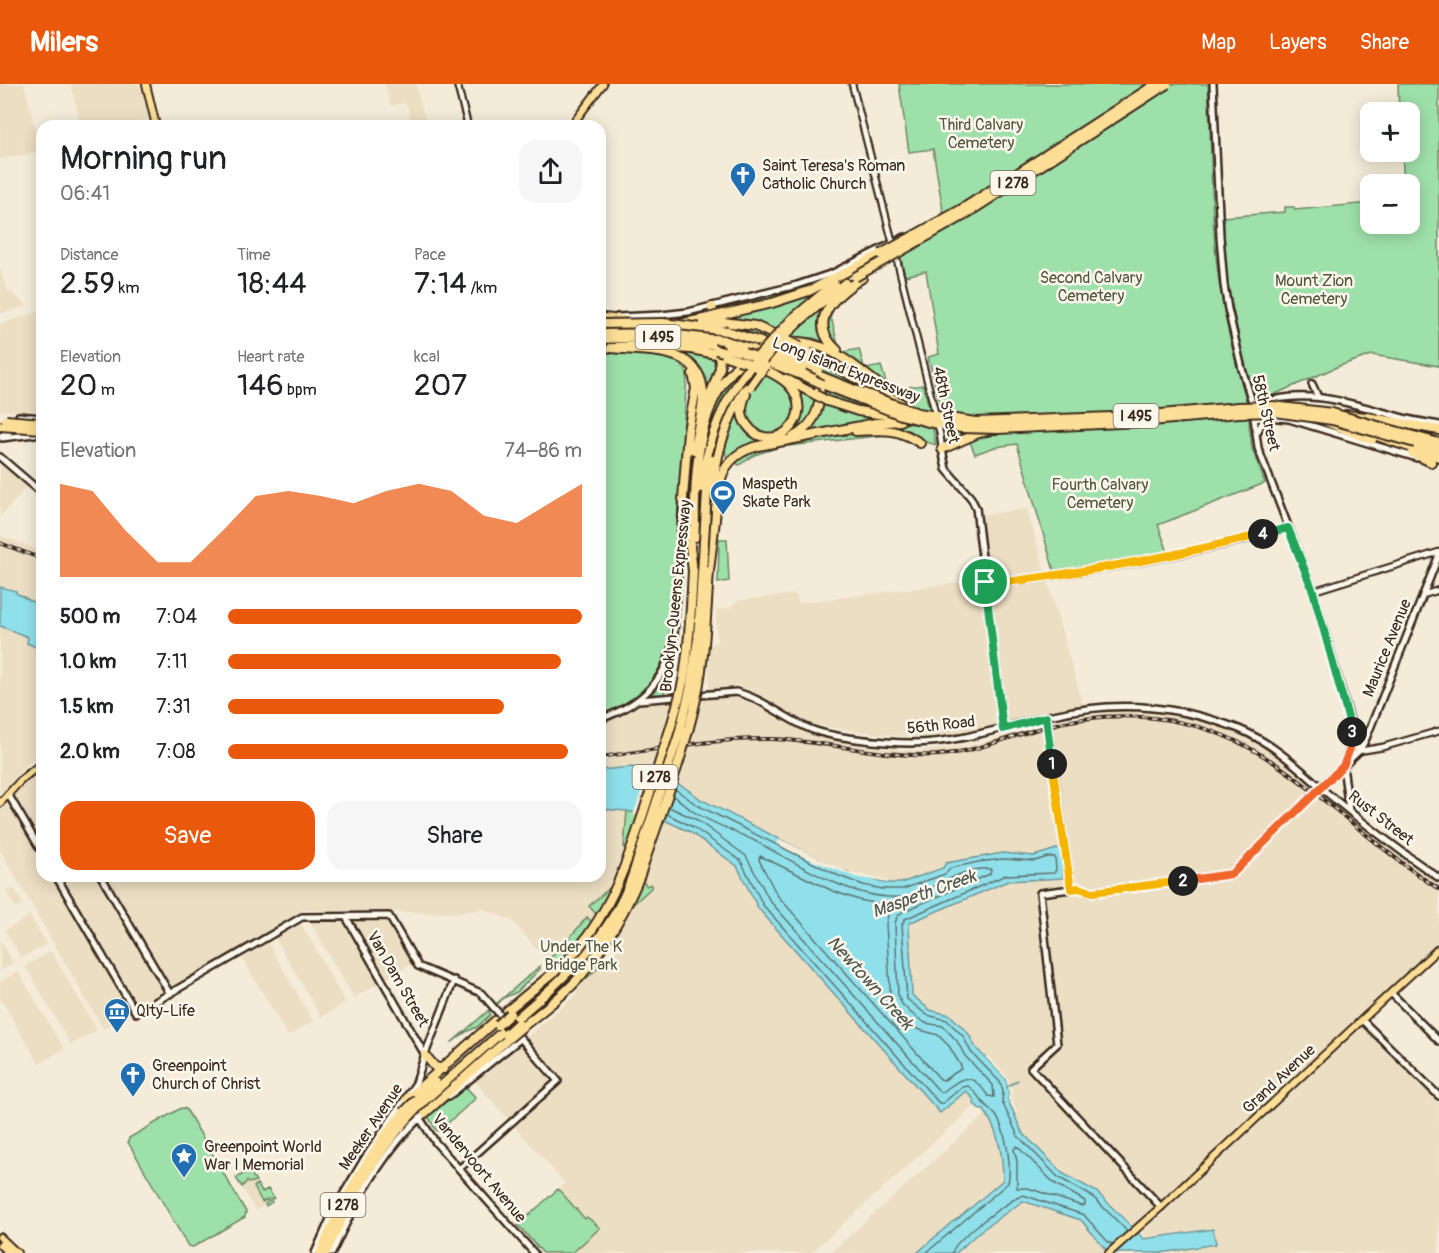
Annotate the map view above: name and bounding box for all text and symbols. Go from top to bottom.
text: Milers [30,25,98,60]
text: Map [1201,29,1236,56]
text: Layers [1269,29,1327,56]
text: Share [1360,29,1409,56]
map controls [1360,102,1420,234]
button: + [1360,102,1420,162]
park label: Third Calvary Cemetery [939,115,1023,153]
text: Morning run [60,138,227,179]
button: share [519,140,582,203]
place label: Saint Teresa's Roman Catholic Church [762,156,905,194]
church icon: Saint Teresa's Roman Catholic Church [728,160,758,198]
road number: I 278 [990,171,1036,195]
button: − [1360,174,1420,234]
text: 06:41 [60,181,110,206]
text: Distance [60,245,119,265]
text: Time [237,245,270,265]
text: Pace [414,245,446,265]
text: 2.59 [60,265,115,302]
text: 18:44 [237,265,307,302]
text: 7:14 [414,265,467,302]
park label: Second Calvary Cemetery [1040,268,1142,306]
park label: Mount Zion Cemetery [1275,271,1353,309]
text: km [115,278,139,298]
text: /km [467,278,497,298]
road number: I 495 [636,325,680,349]
street label: Long Island Expressway [769,333,923,407]
text: Elevation [60,347,121,367]
text: Heart rate [237,347,304,367]
text: kcal [414,347,440,367]
street label: 48th Street [928,365,964,446]
text: 20 [60,367,97,404]
text: 146 [237,367,284,404]
text: 207 [414,367,467,404]
street label: 58th Street [1248,373,1285,454]
text: m [97,380,115,400]
text: bpm [284,380,317,400]
road number: I 495 [1114,404,1158,428]
text: Elevation [60,438,136,463]
text: 74–86 m [504,438,582,463]
place label: Maspeth Skate Park [742,474,811,512]
park label: Fourth Calvary Cemetery [1052,475,1149,513]
sports icon: Maspeth Skate Park [708,478,738,516]
street label: Brooklyn-Queens Expressway [656,499,696,693]
pin: 4 [1248,519,1278,549]
text: 4 [1258,524,1268,544]
pin [959,556,1010,607]
icon: arrive [968,565,1001,598]
street label: Maurice Avenue [1358,596,1416,700]
text: 500 m [60,604,120,629]
text: 7:04 [156,604,197,629]
text: 1.0 km [60,649,116,674]
text: 7:11 [156,649,188,674]
text: 1.5 km [60,694,113,719]
text: 7:31 [156,694,191,719]
street label: 56th Road [906,711,976,739]
pin: 3 [1337,717,1367,747]
text: 3 [1348,722,1356,742]
text: 2.0 km [60,739,120,764]
text: 7:08 [156,739,196,764]
pin: 1 [1037,749,1067,779]
text: 1 [1049,754,1055,774]
road number: I 278 [632,765,678,789]
street label: Rust Street [1344,786,1418,850]
button: Save [60,801,315,870]
button: Share [327,801,582,870]
water label: Maspeth Creek [869,864,980,923]
pin: 2 [1168,866,1198,896]
text: 2 [1179,871,1187,891]
street label: Van Dam Street [362,927,434,1031]
water label: Newtown Creek [822,931,919,1036]
park label: Under The K Bridge Park [540,937,622,975]
museum icon: Qlty-Life [102,996,132,1034]
place label: Qlty-Life [136,1001,195,1021]
street label: Grand Avenue [1238,1040,1320,1118]
place label: Greenpoint Church of Christ [152,1056,261,1094]
church icon: Greenpoint Church of Christ [118,1060,148,1098]
street label: Meeker Avenue [335,1080,407,1174]
street label: Vandervoort Avenue [427,1109,531,1227]
place label: Greenpoint World War I Memorial [204,1137,322,1175]
place icon: Greenpoint World War I Memorial [169,1141,199,1179]
road number: I 278 [320,1193,366,1217]

